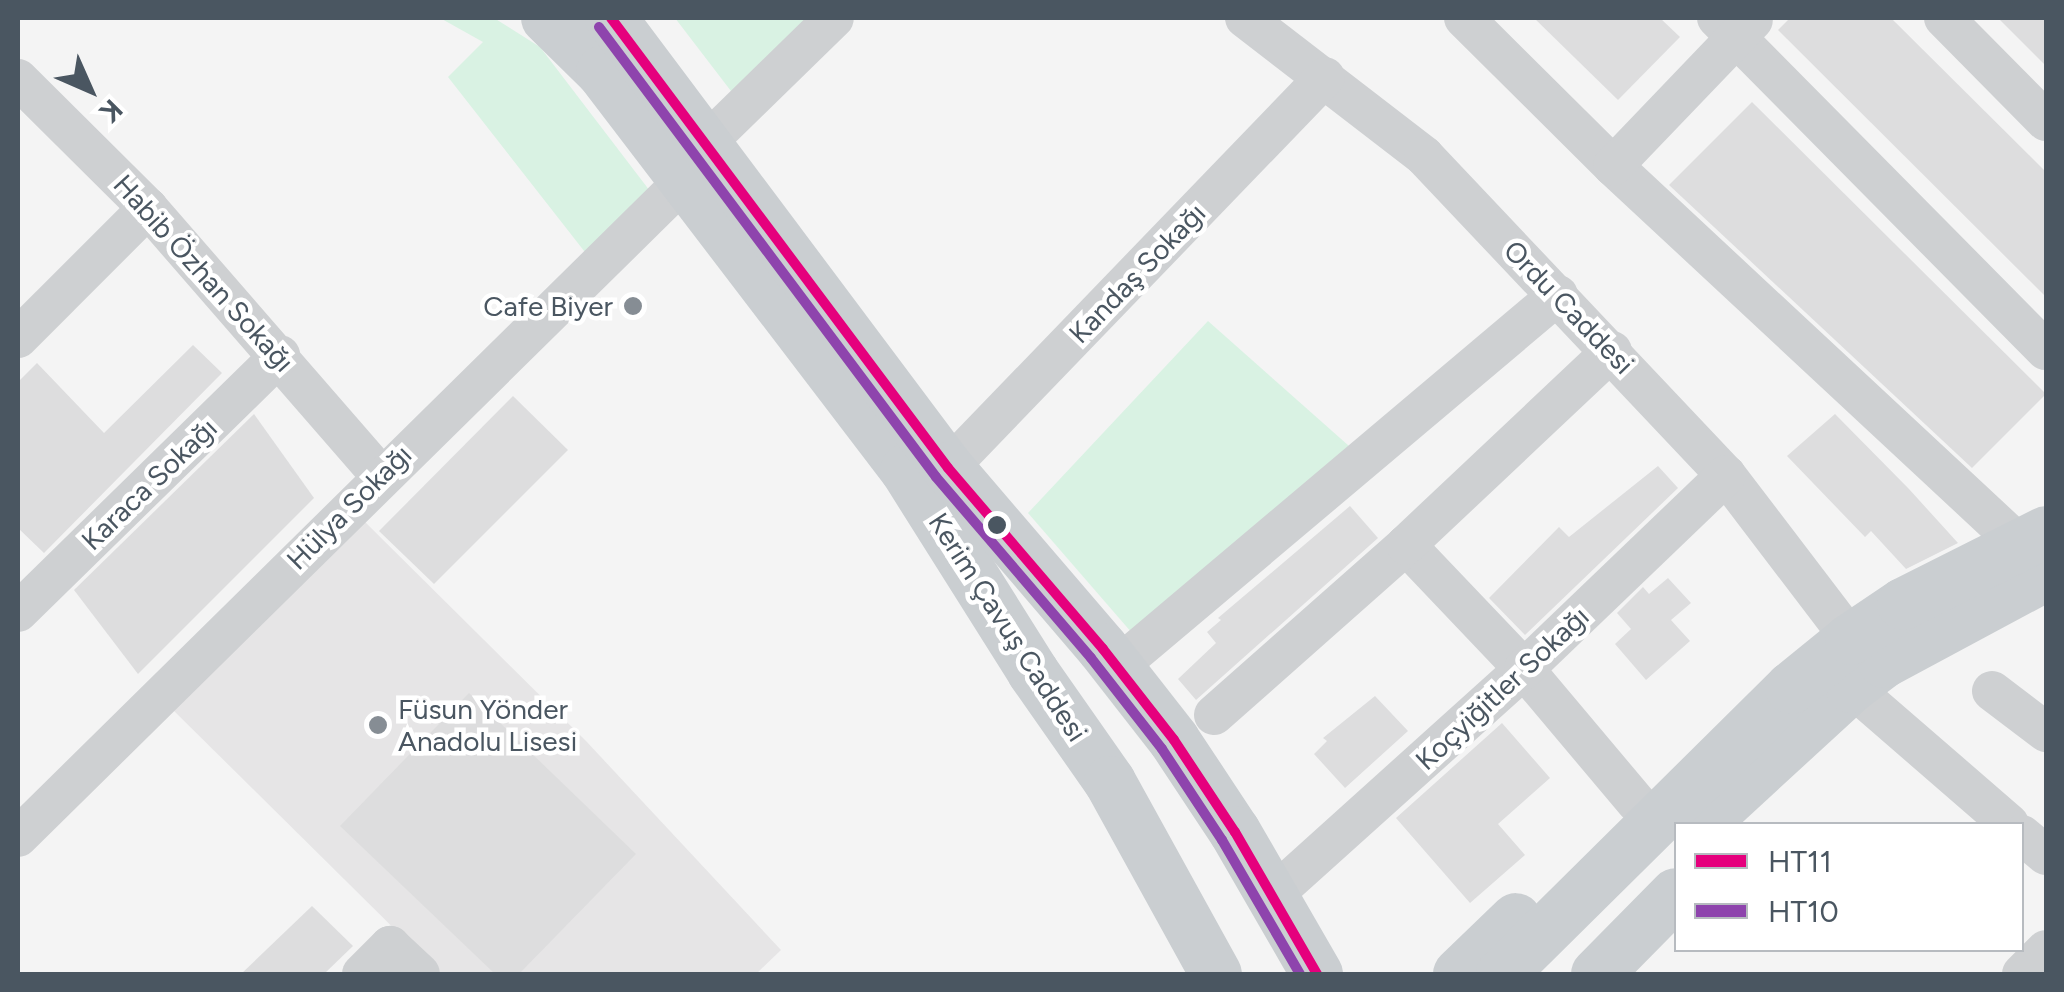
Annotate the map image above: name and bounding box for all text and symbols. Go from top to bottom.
north arrow [40,40,140,140]
text: K [93,93,130,130]
street label: Habib Özhan Sokağı [107,168,301,378]
street label: Kandaş Sokağı [1062,196,1212,350]
street label: Ordu Caddesi [1497,233,1641,381]
place label: Cafe Biyer [483,289,613,323]
marker: Cafe Biyer [622,295,644,317]
street label: Karaca Sokağı [74,411,224,557]
street label: Hülya Sokağı [280,438,418,576]
street label: Kerim Çavuş Caddesi [922,507,1094,747]
unlabelled marker [987,515,1007,535]
street label: Koçyiğitler Sokağı [1409,599,1595,777]
place label: Füsun Yönder Anadolu Lisesi [398,692,577,758]
marker: Füsun Yönder Anadolu Lisesi [367,714,389,736]
legend [1674,822,2024,952]
text: HT11 [1768,843,1832,880]
text: HT10 [1768,893,1839,930]

